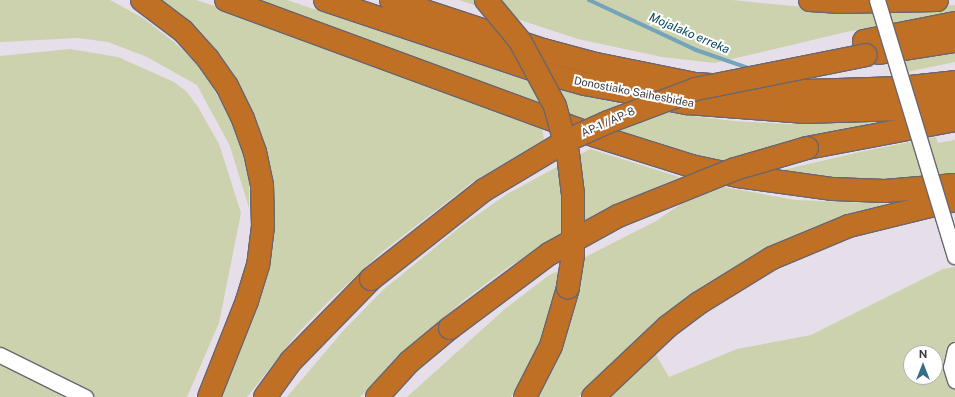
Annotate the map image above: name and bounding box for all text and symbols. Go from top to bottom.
water label: Mojalako erreka [646,10,732,58]
street label: Donostiako Saihesbidea [573,74,695,110]
street label: AP-1 / AP-8 [579,104,637,140]
north arrow [903,345,943,385]
text: N [919,348,927,360]

